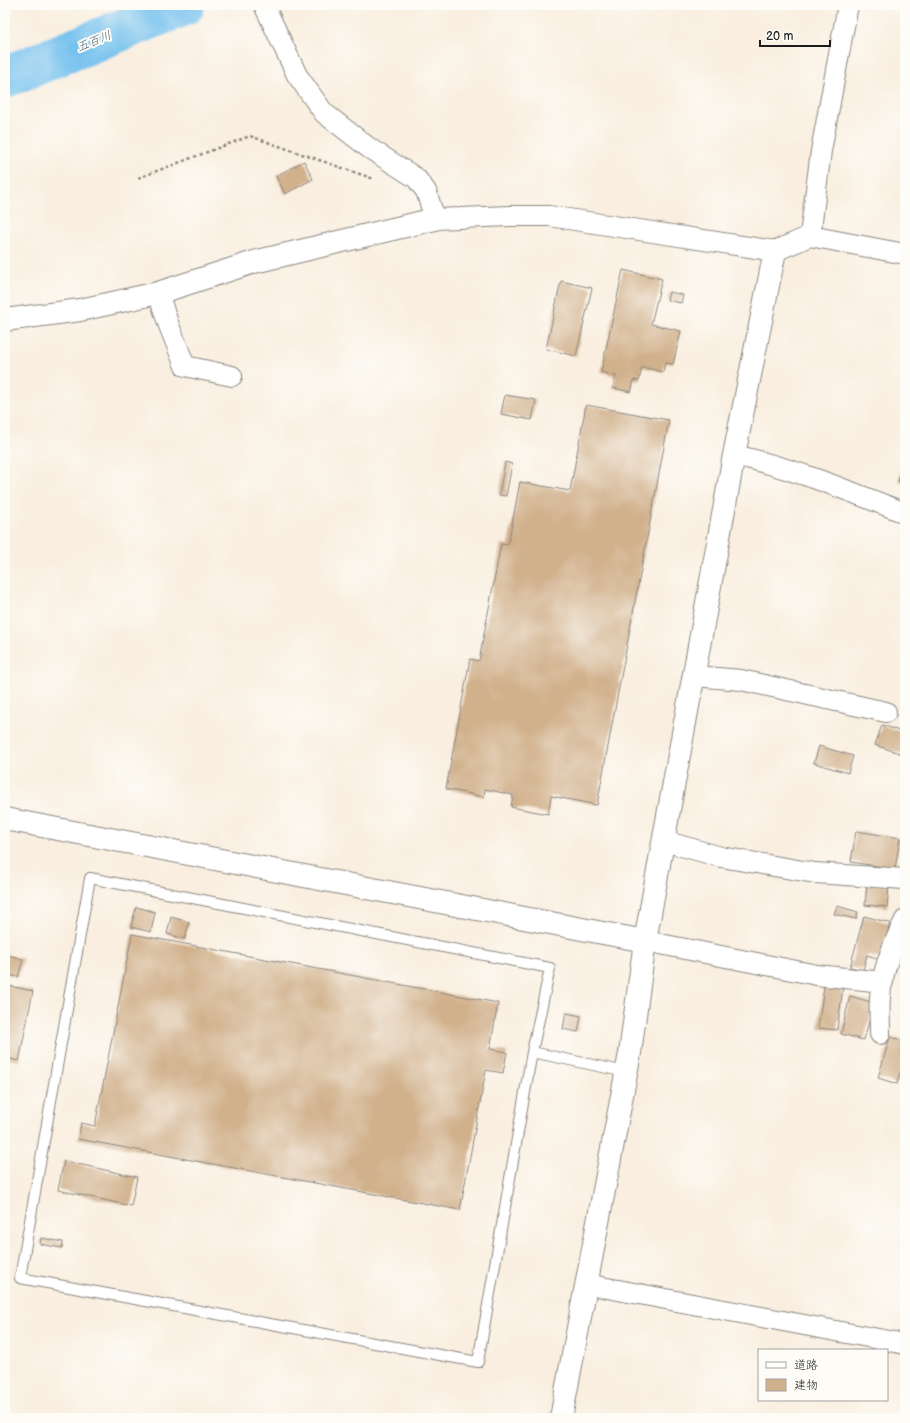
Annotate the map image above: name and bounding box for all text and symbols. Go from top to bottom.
scale bar [760,22,830,48]
water label: 五百川 [75,28,114,55]
text: 20 m [766,29,793,44]
legend [758,1349,888,1401]
text: 道路 [794,1358,818,1373]
text: 建物 [794,1378,818,1393]

